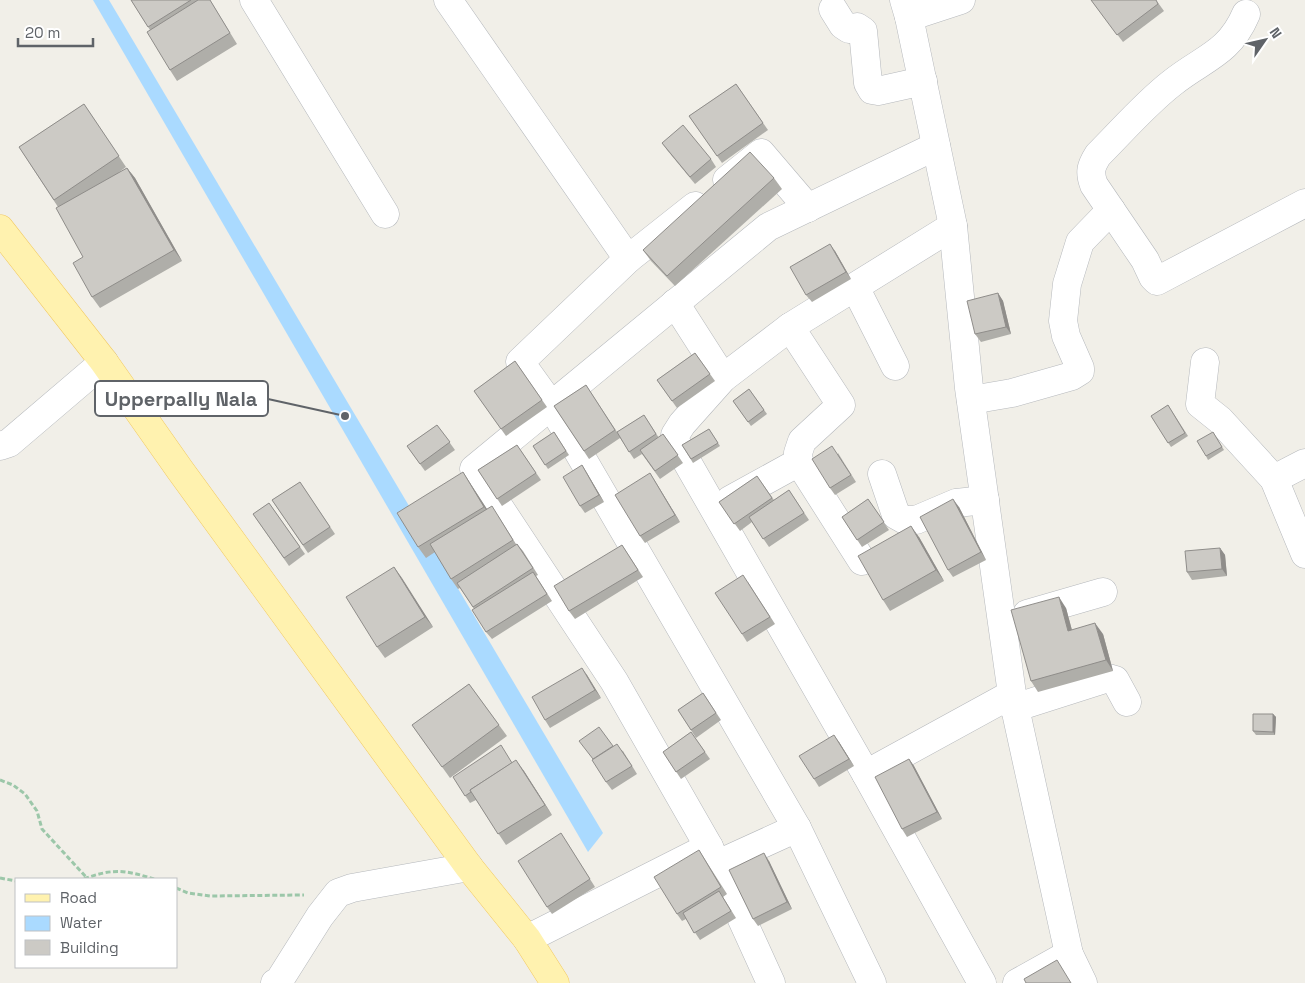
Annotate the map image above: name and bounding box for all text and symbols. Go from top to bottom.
scale bar [18,15,92,47]
north arrow [1240,15,1290,65]
text: 20 m [25,23,60,42]
text: N [1266,24,1286,42]
callout: Upperpally Nala [95,381,268,416]
text: Upperpally Nala [105,386,258,412]
legend [15,878,178,968]
text: Road [60,888,97,907]
text: Water [60,913,103,932]
text: Building [60,938,119,957]

